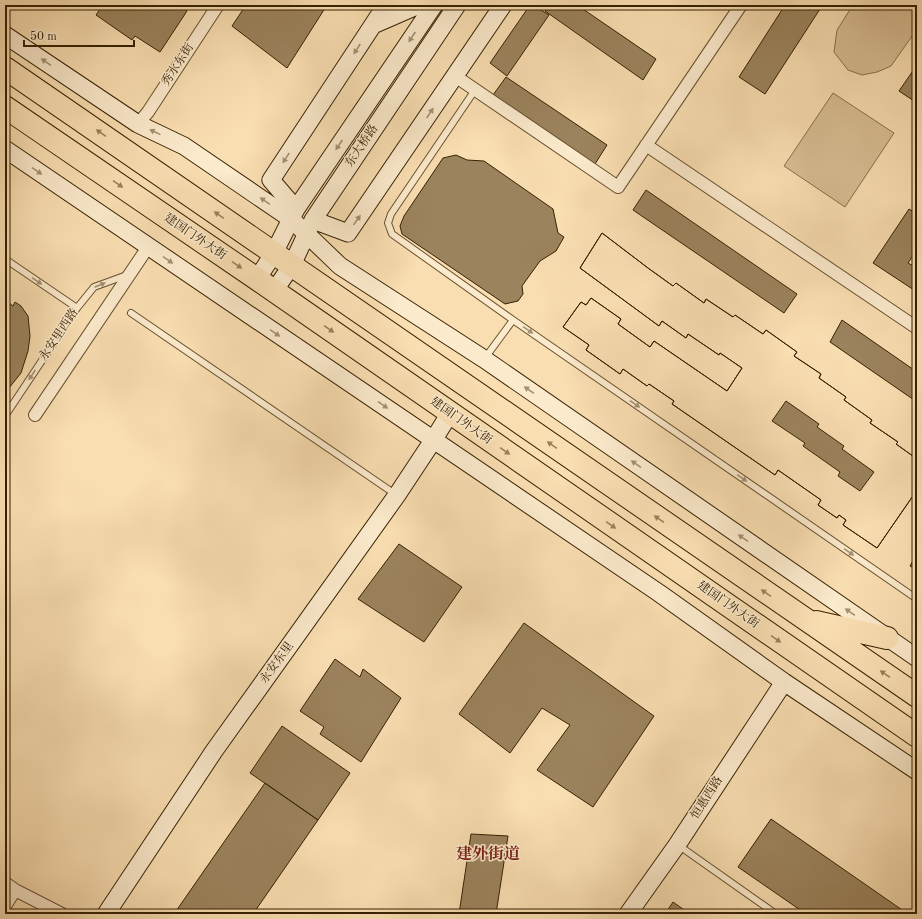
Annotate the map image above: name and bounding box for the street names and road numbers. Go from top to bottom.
street label: 秀水东街 [158,40,197,88]
street label: 东大桥路 [342,122,380,169]
street label: 建国门外大街 [162,210,230,263]
street label: 永安里西路 [36,306,81,363]
street label: 建国门外大街 [428,394,496,447]
street label: 建国门外大街 [695,578,763,631]
street label: 永安东里 [256,639,296,686]
street label: 恒惠西路 [687,774,725,821]

